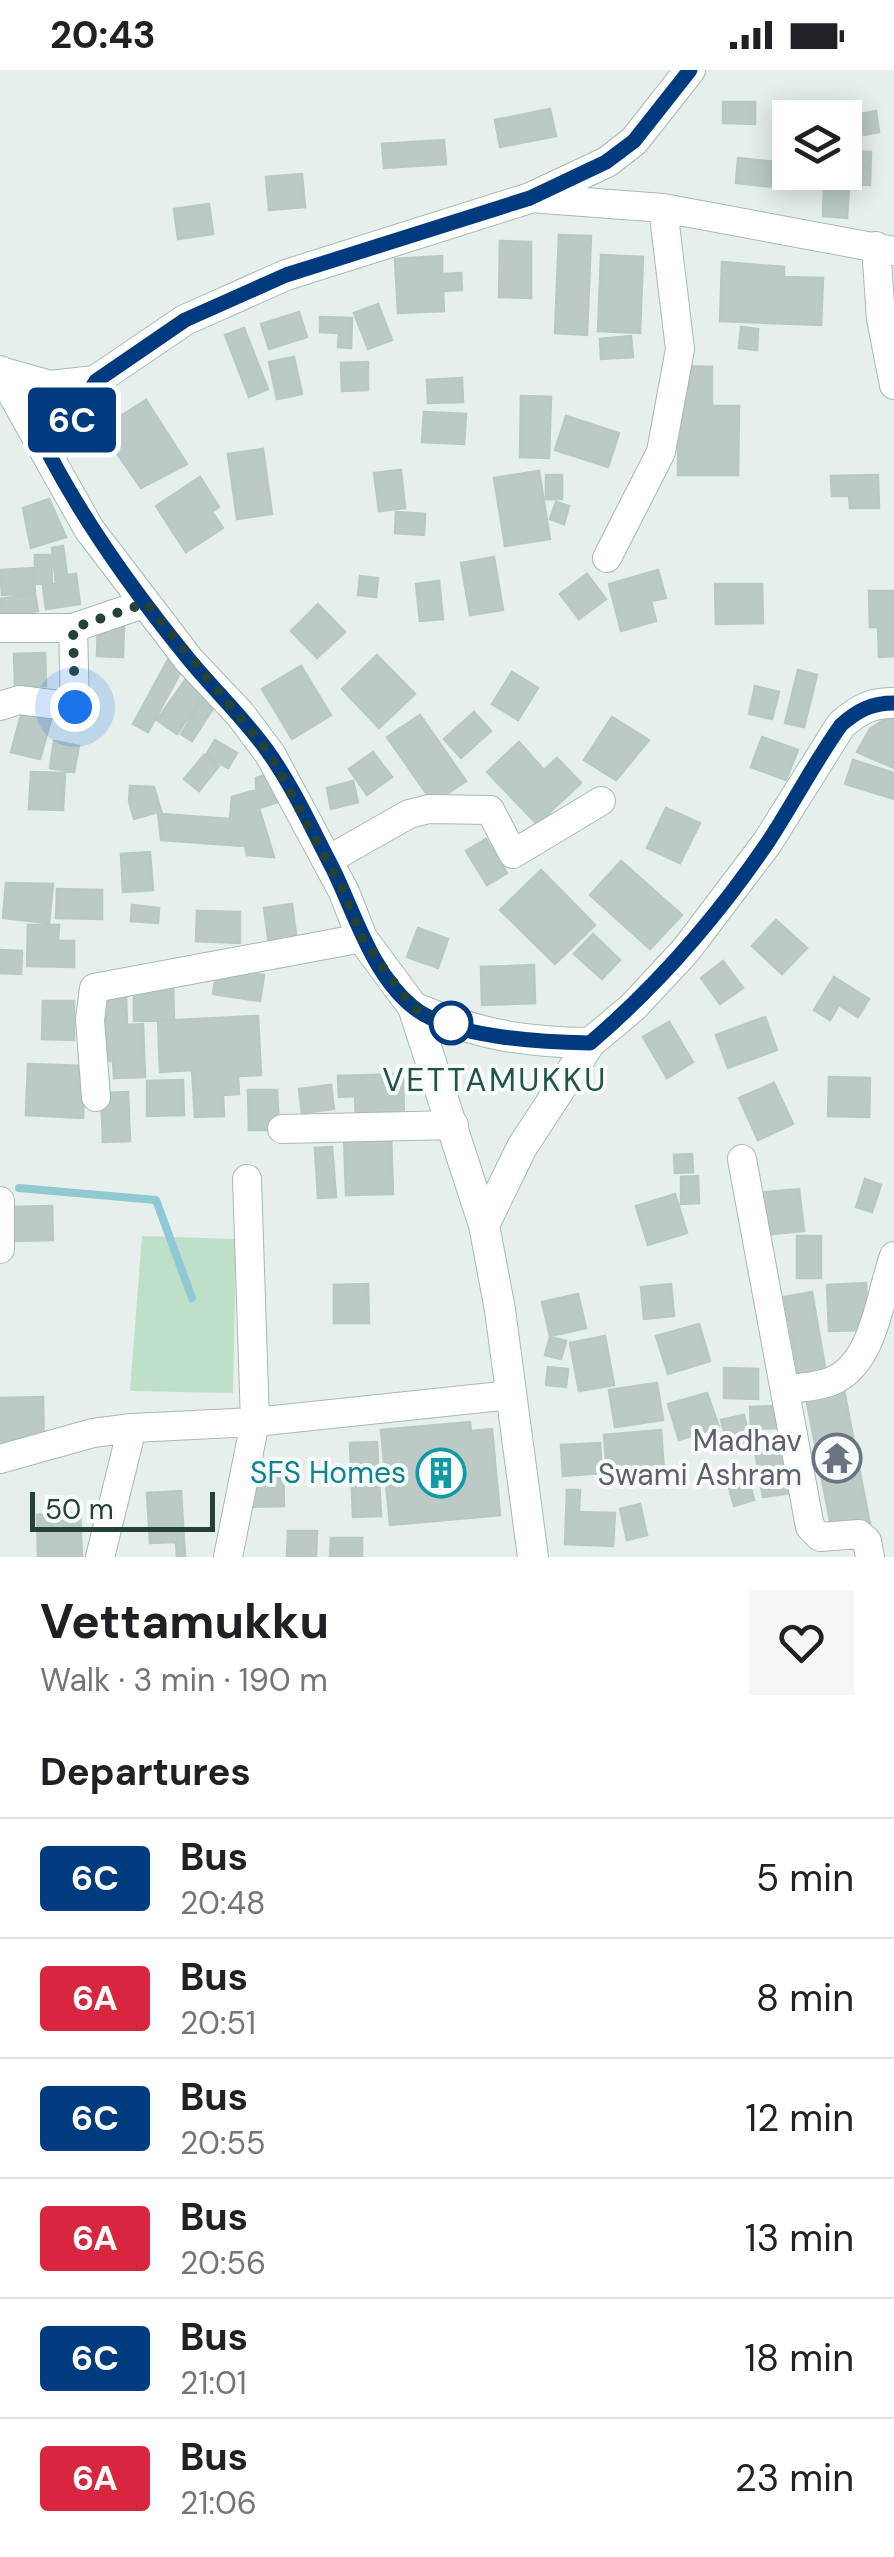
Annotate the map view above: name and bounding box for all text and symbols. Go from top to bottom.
text: 20:43 [50,10,156,60]
map controls [772,100,862,190]
button: layers [772,100,862,190]
line badge: 6C [27,388,117,452]
text: 6C [48,397,96,443]
your location [50,682,100,732]
unlabelled marker [430,1002,472,1044]
district label: VETTAMUKKU [382,1059,608,1101]
place label: Madhav Swami Ashram [598,1421,802,1494]
temple icon: Madhav Swami Ashram [811,1432,863,1484]
building icon: SFS Homes [415,1447,467,1499]
place label: SFS Homes [250,1453,406,1492]
scale bar [30,1487,215,1532]
text: 50 m [45,1491,114,1528]
text: Vettamukku [40,1590,329,1653]
button: heart [749,1590,854,1695]
text: Walk · 3 min · 190 m [40,1659,328,1701]
text: Departures [40,1747,251,1797]
text: Bus [180,1832,248,1882]
text: 5 min [756,1853,854,1903]
text: 6C [71,1855,119,1901]
text: 20:48 [180,1882,265,1924]
text: Bus [180,1952,248,2002]
text: 8 min [756,1973,854,2023]
text: 6A [72,1975,118,2021]
text: 20:51 [180,2002,256,2044]
text: Bus [180,2072,248,2122]
text: 12 min [745,2093,854,2143]
text: 6C [71,2095,119,2141]
text: 20:55 [180,2122,266,2164]
text: Bus [180,2192,248,2242]
text: 13 min [745,2213,854,2263]
text: 6A [72,2215,118,2261]
text: 20:56 [180,2242,266,2284]
text: Bus [180,2312,248,2362]
text: 18 min [744,2333,854,2383]
text: 6C [71,2335,119,2381]
text: 21:01 [180,2362,247,2404]
text: Bus [180,2432,248,2482]
text: 23 min [735,2453,854,2503]
text: 6A [72,2455,118,2501]
text: 21:06 [180,2482,257,2524]

